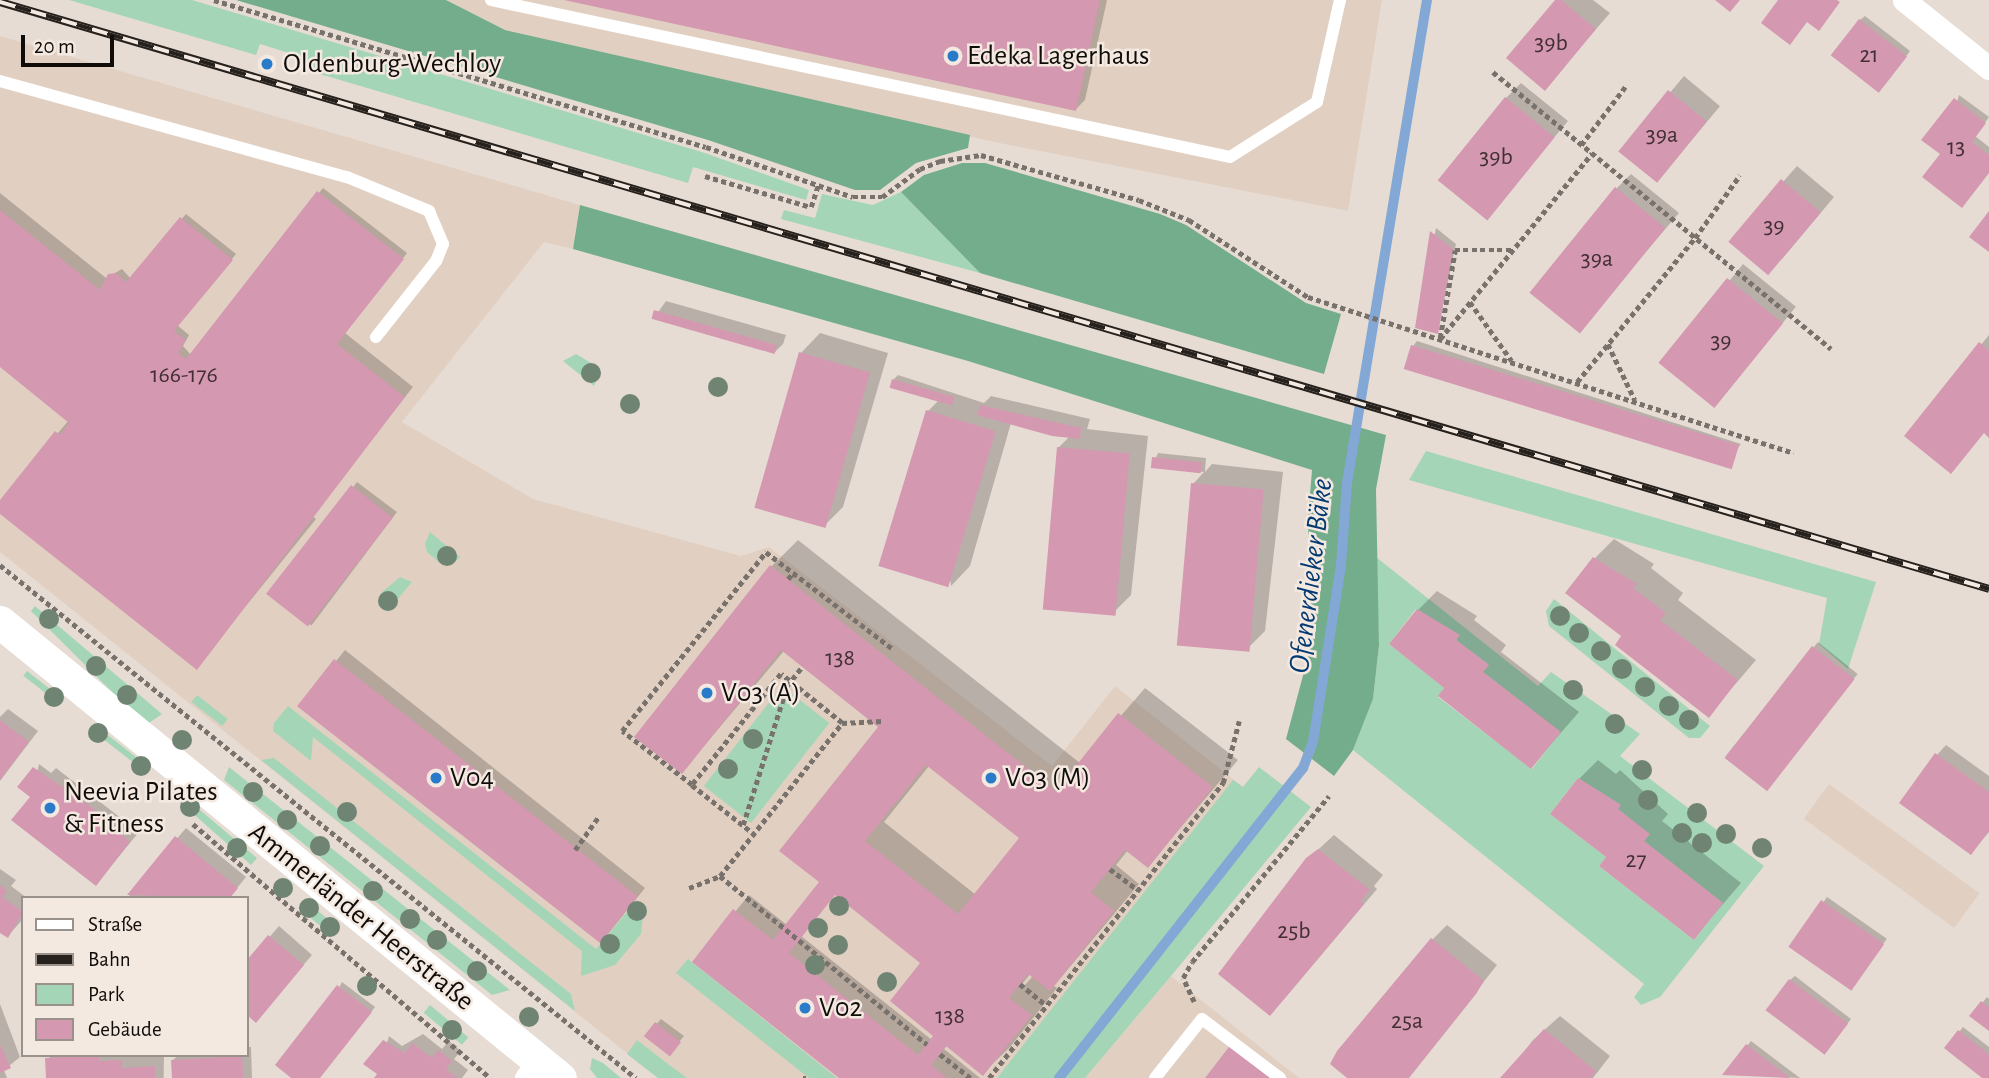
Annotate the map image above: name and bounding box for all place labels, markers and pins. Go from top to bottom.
place label: Edeka Lagerhaus [967,39,1149,73]
place label: Oldenburg-Wechloy [283,47,501,81]
marker: Edeka Lagerhaus [945,48,961,64]
marker: Oldenburg-Wechloy [257,54,277,74]
place label: V03 (A) [721,676,801,710]
marker: V03 (A) [699,685,715,701]
place label: V04 [450,761,494,795]
place label: V03 (M) [1005,761,1090,795]
marker: V04 [428,770,444,786]
marker: V03 (M) [983,770,999,786]
place label: Neevia Pilates & Fitness [64,775,218,841]
marker: Neevia Pilates & Fitness [42,800,58,816]
place label: V02 [819,991,862,1025]
marker: V02 [797,1000,813,1016]

